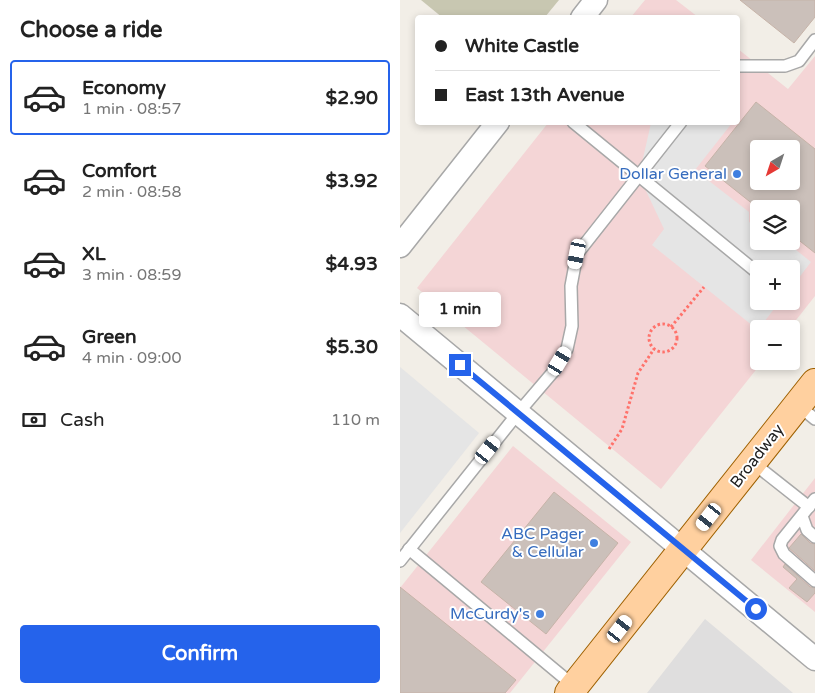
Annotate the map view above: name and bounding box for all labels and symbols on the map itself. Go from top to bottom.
north arrow [750,140,800,190]
place label: Dollar General [619,164,727,184]
marker: Dollar General [731,168,743,180]
car [566,238,587,270]
callout: 1 min [419,292,501,328]
car [545,344,574,378]
route end [449,354,471,376]
street label: Broadway [726,420,788,492]
car [472,434,503,466]
car [693,501,724,533]
place label: ABC Pager & Cellular [501,524,585,562]
marker: ABC Pager & Cellular [588,537,600,549]
route start [745,598,767,620]
place label: McCurdy's [450,604,530,624]
marker: McCurdy's [534,608,546,620]
car [604,613,635,645]

